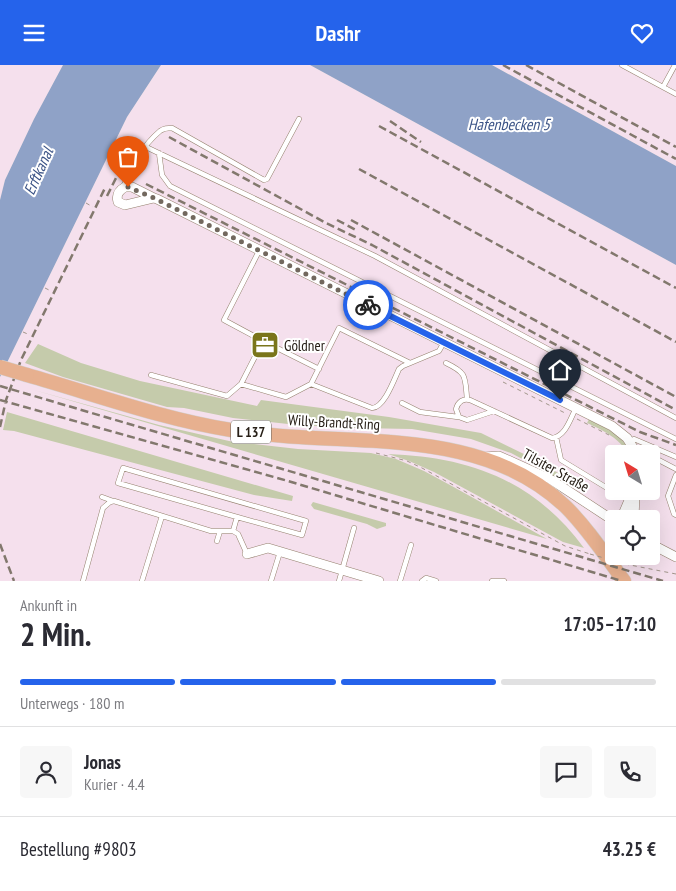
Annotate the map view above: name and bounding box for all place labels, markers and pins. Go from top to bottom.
pin [107,136,149,187]
office icon: Göldner [250,330,280,360]
place label: Göldner [284,336,326,355]
pin [539,349,581,400]

